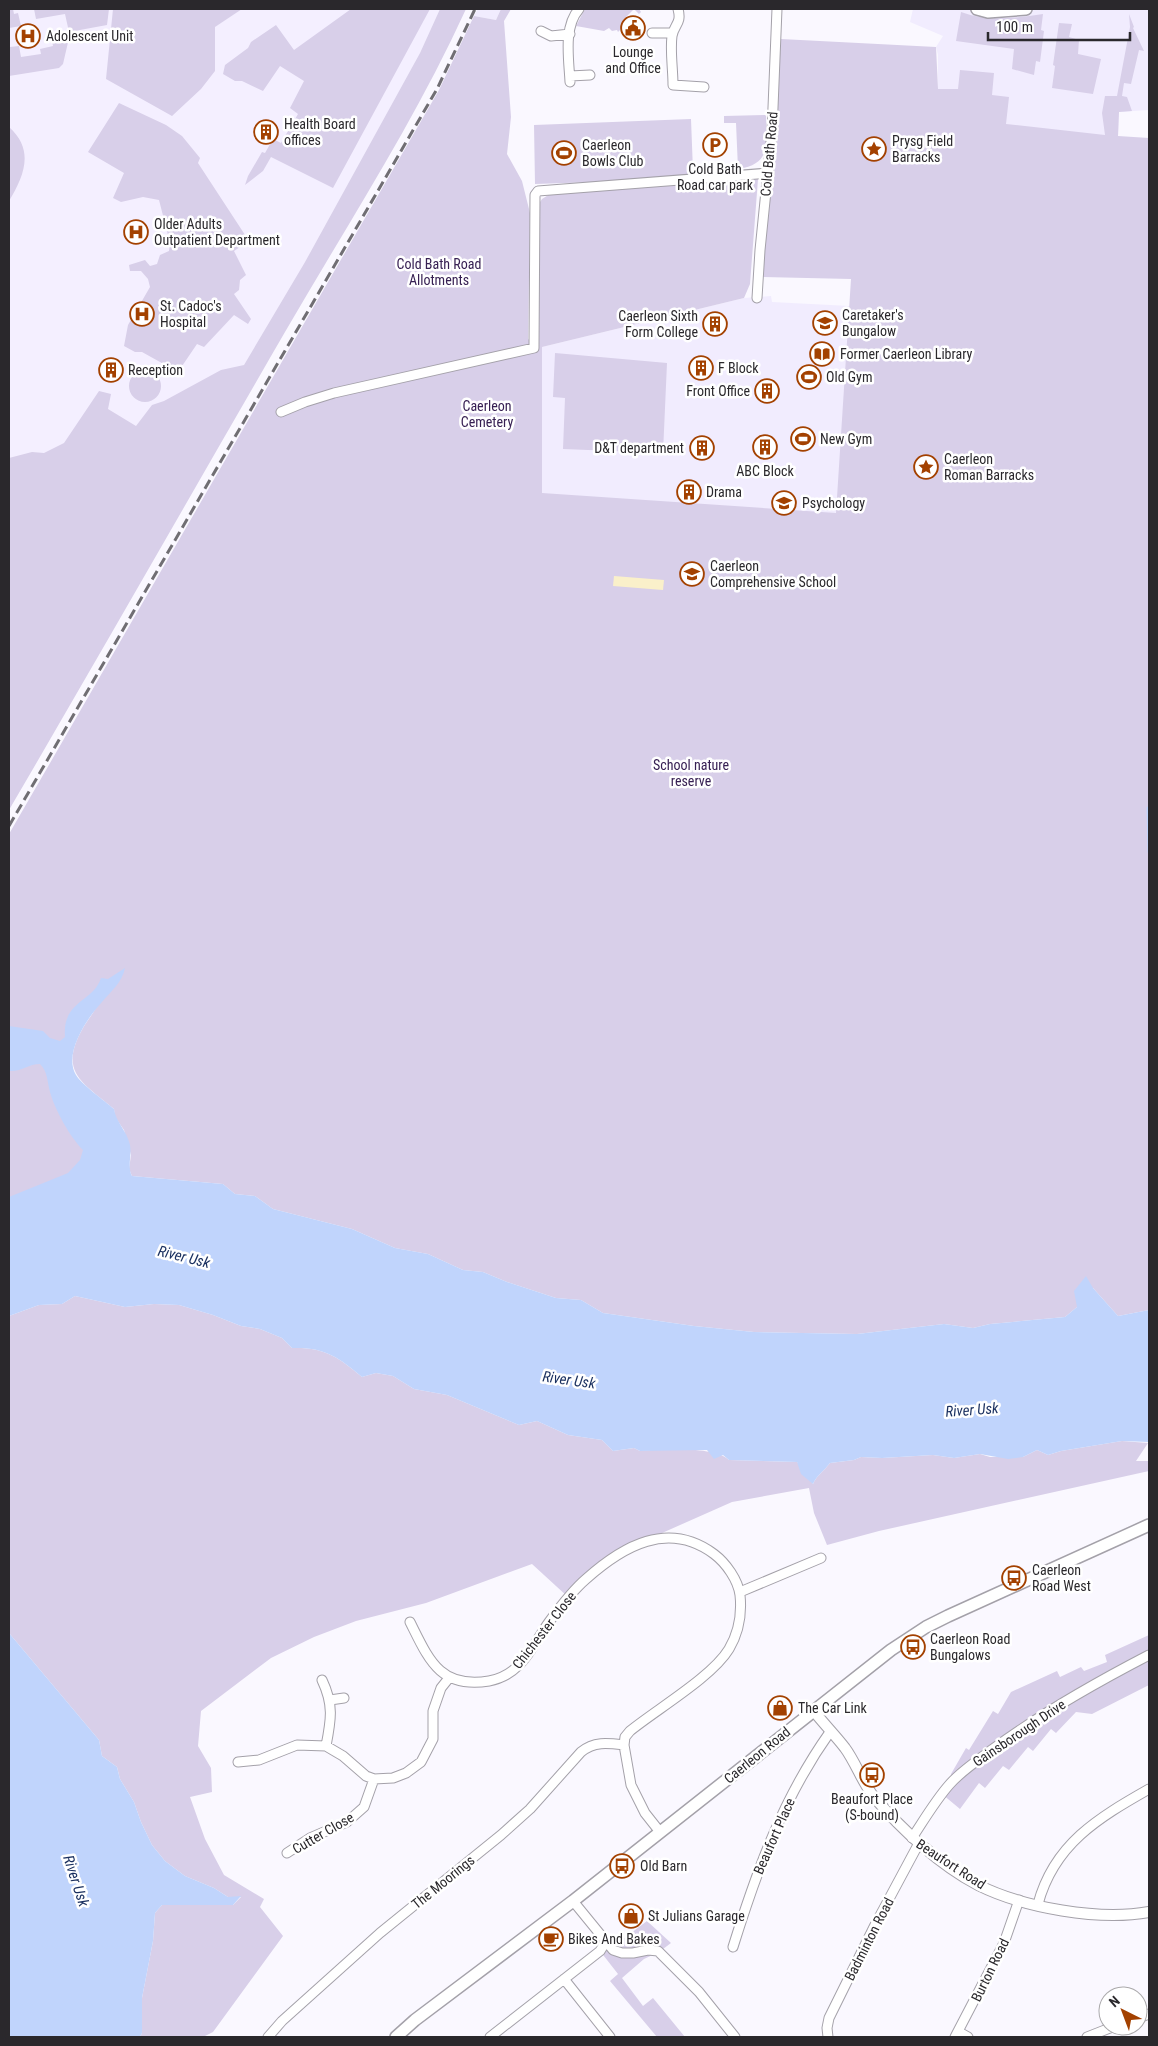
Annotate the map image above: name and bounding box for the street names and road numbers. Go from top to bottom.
street label: Cold Bath Road [757,111,781,197]
street label: Chichester Close [509,1588,579,1672]
street label: Gainsborough Drive [970,1696,1069,1770]
street label: Caerleon Road [721,1723,793,1787]
street label: Beaufort Place [750,1795,798,1877]
street label: Cutter Close [289,1809,357,1857]
street label: Beaufort Road [913,1836,989,1892]
street label: The Moorings [408,1852,478,1912]
street label: Badminton Road [841,1895,897,1983]
street label: Burton Road [968,1936,1012,2004]

